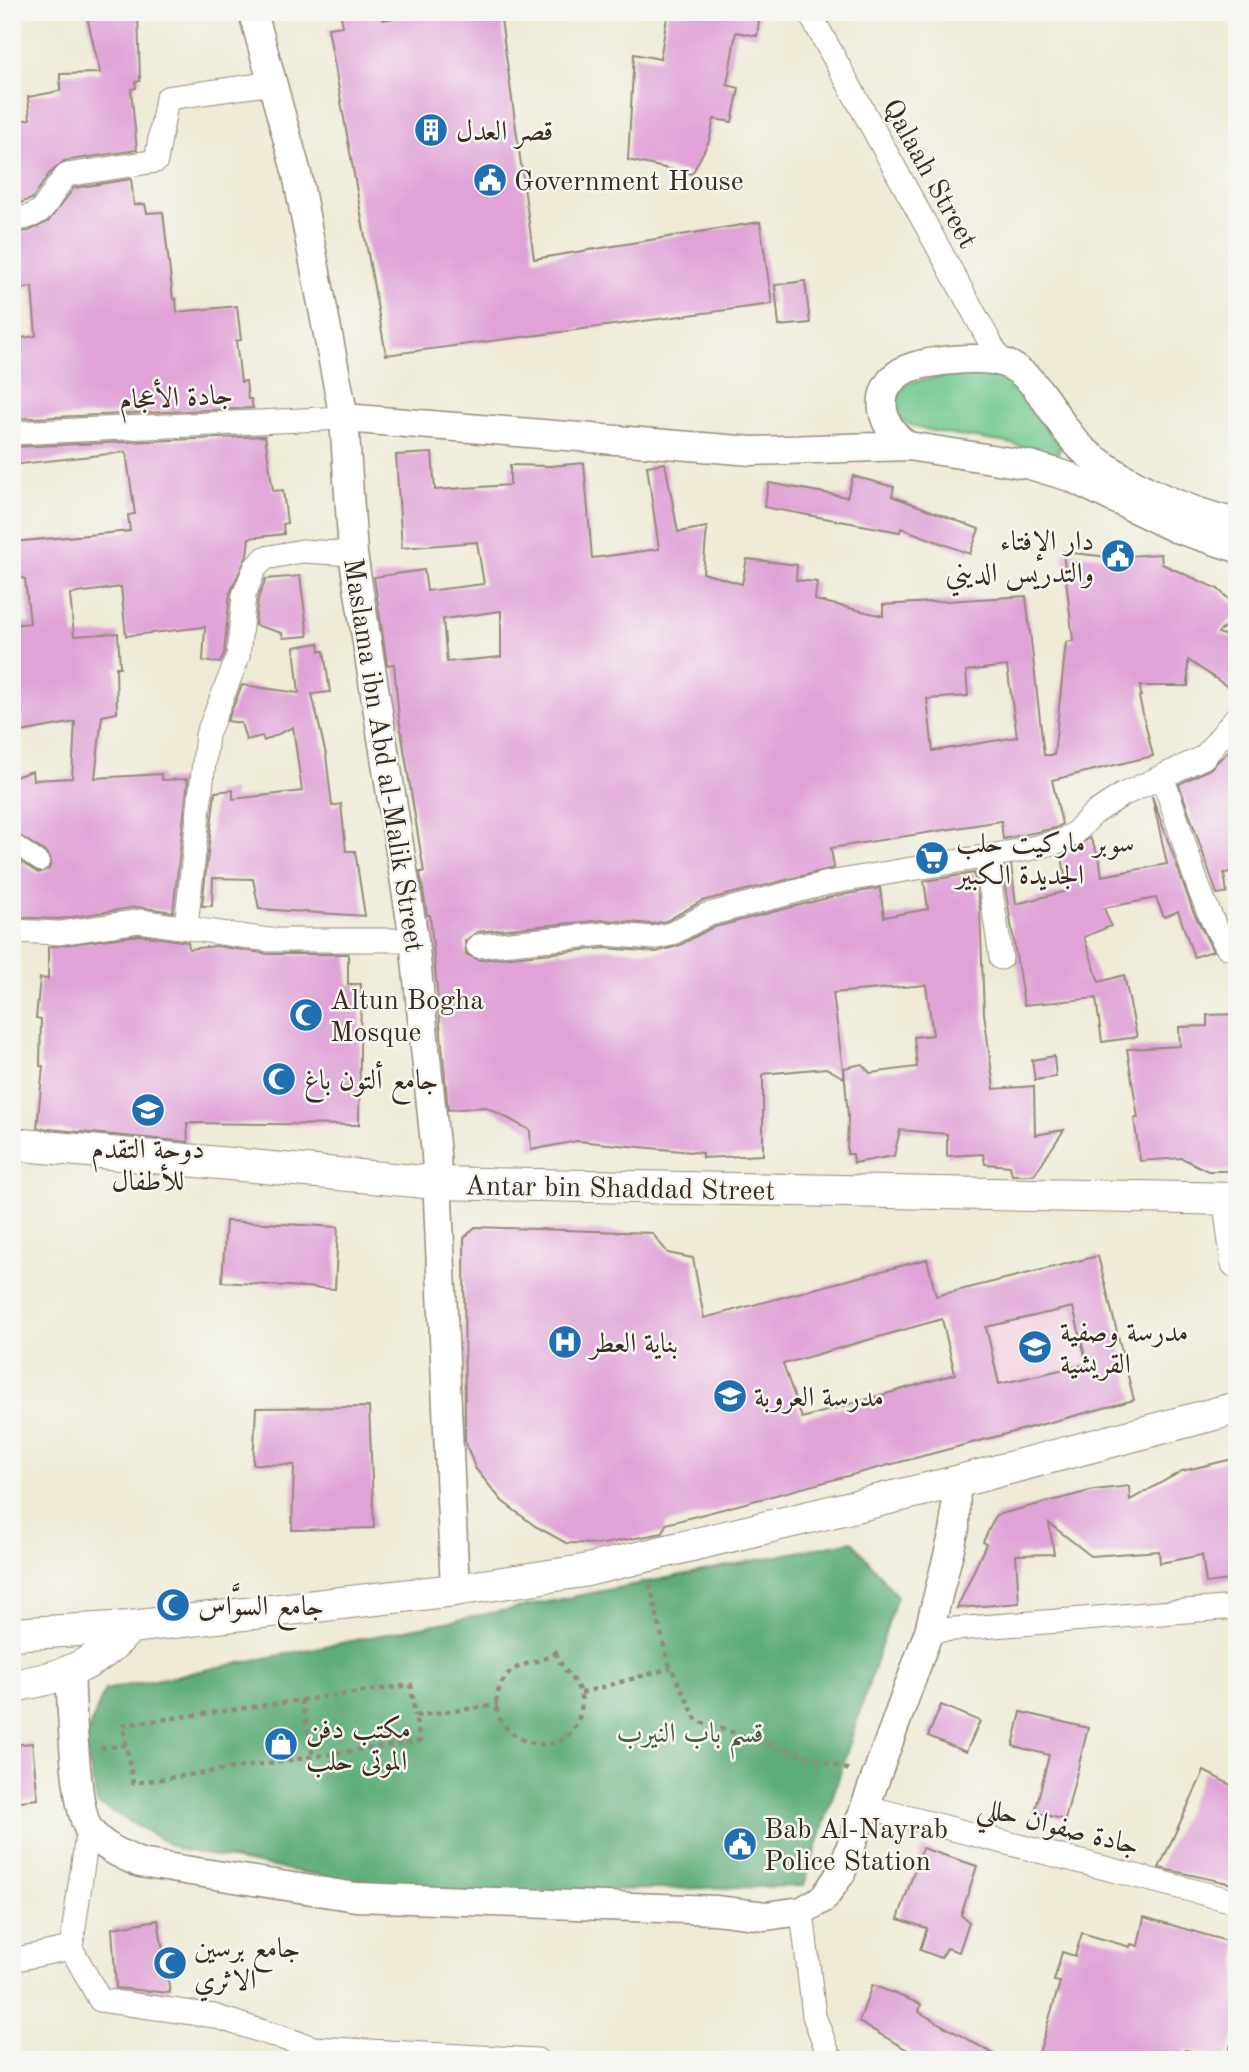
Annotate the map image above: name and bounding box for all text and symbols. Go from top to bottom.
street label: Qalaah Street [876,95,981,254]
building icon: قصر العدل [412,111,450,149]
place label: قصر العدل [456,119,553,149]
public building icon: Government House [471,161,509,199]
place label: Government House [514,169,744,197]
street label: جادة الأعجام [118,375,234,424]
place label: دار الإفتاء والتدريس الديني [945,529,1094,597]
public building icon: دار الإفتاء والتدريس الديني [1099,537,1137,575]
street label: Maslama ibn Abd al-Malik Street [337,556,427,954]
place label: سوبر ماركيت حلب الجديدة الكبير [953,830,1134,891]
supermarket icon: سوبر ماركيت حلب الجديدة الكبير [913,839,951,877]
place label: Altun Bogha Mosque [330,988,484,1048]
mosque icon: Altun Bogha Mosque [287,996,325,1034]
mosque icon: جامع ألتون باغ [260,1060,298,1098]
place label: جامع ألتون باغ [304,1060,439,1105]
school or university icon: دوحة التقدم للأطفال [129,1091,167,1129]
place label: دوحة التقدم للأطفال [91,1137,205,1197]
street label: Antar bin Shaddad Street [464,1173,775,1207]
place label: مدرسة وصفية القريشية [1060,1320,1188,1381]
hospital icon: بناية العطر [546,1323,584,1361]
school or university icon: مدرسة وصفية القريشية [1016,1328,1054,1366]
place label: بناية العطر [587,1331,678,1360]
school or university icon: مدرسة العروبة [711,1377,749,1415]
place label: مدرسة العروبة [754,1385,884,1414]
place label: جامع السوَّاس [198,1582,324,1631]
mosque icon: جامع السوَّاس [154,1586,192,1624]
place label: مكتب دفن الموتى حلب [306,1715,411,1778]
park label: قسم باب النيرب [616,1721,764,1760]
shop icon: مكتب دفن الموتى حلب [262,1725,300,1763]
street label: جادة صفوان حللي [972,1794,1142,1871]
place label: Bab Al-Nayrab Police Station [764,1817,948,1877]
public building icon: Bab Al-Nayrab Police Station [721,1825,759,1863]
place label: جامع برسين الاثري [194,1936,300,2002]
mosque icon: جامع برسين الاثري [151,1944,189,1982]

